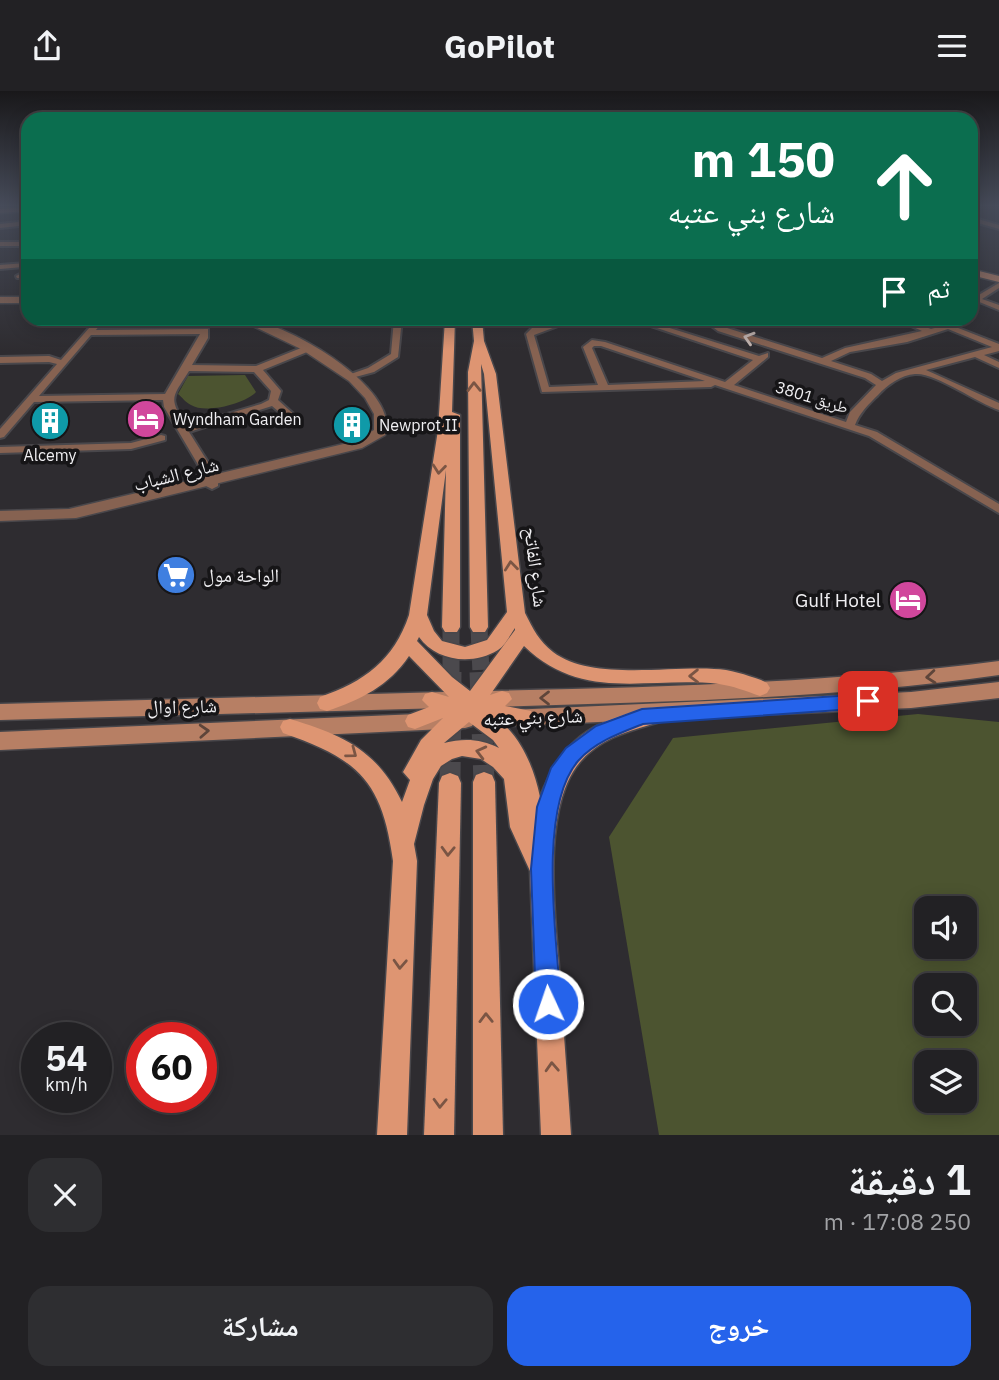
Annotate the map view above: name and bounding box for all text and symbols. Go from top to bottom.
text: GoPilot [444,25,555,67]
icon: share [28,27,66,65]
icon: menu [933,27,971,65]
text: 150 m [691,127,835,190]
icon: ahead [859,140,950,231]
text: شارع بني عتبه [667,190,835,232]
text: ثم [927,271,950,305]
icon: arrive [875,273,913,311]
one-way arrow [744,331,756,346]
street label: طريق 3801 [773,376,851,418]
one-way arrow [466,381,482,392]
hotel icon: Wyndham Garden [125,398,167,440]
building icon: Alcemy [29,400,71,442]
building icon: Newprot II [331,404,373,446]
place label: Wyndham Garden [173,409,302,429]
place label: Newprot II [379,415,458,435]
place label: Alcemy [23,445,77,465]
street label: شارع الشباب [131,452,221,496]
one-way arrow [431,463,446,474]
street label: شارع الفاتح [518,526,553,609]
supermarket icon: الواحة مول [155,554,197,596]
one-way arrow [504,560,519,572]
place label: الواحة مول [203,563,279,587]
hotel icon: Gulf Hotel [887,579,929,621]
place label: Gulf Hotel [795,588,881,612]
one-way arrow [688,668,699,684]
one-way arrow [926,670,937,685]
pin [838,671,898,731]
icon: arrive [849,682,887,720]
one-way arrow [539,690,550,705]
street label: شارع اوال [147,693,217,719]
street label: شارع بني عتبه [483,703,583,735]
one-way arrow [199,724,210,739]
one-way arrow [345,745,357,757]
one-way arrow [475,746,487,760]
one-way arrow [440,846,455,857]
map controls [914,896,977,1113]
button: sound [914,896,977,959]
one-way arrow [393,959,408,970]
position arrow [511,967,585,1041]
button: search [914,973,977,1036]
one-way arrow [479,1012,494,1023]
speed limit sign: 60 [126,1022,217,1113]
text: 54 [45,1035,88,1081]
button: layers [914,1050,977,1113]
one-way arrow [545,1061,560,1072]
text: km/h [45,1073,88,1096]
one-way arrow [432,1098,447,1109]
text: 1 دقيقة [848,1152,971,1207]
button: close [28,1158,102,1232]
text: 250 m · 17:08 [824,1206,971,1236]
button: مشاركة [28,1286,493,1366]
button: خروج [507,1286,971,1366]

